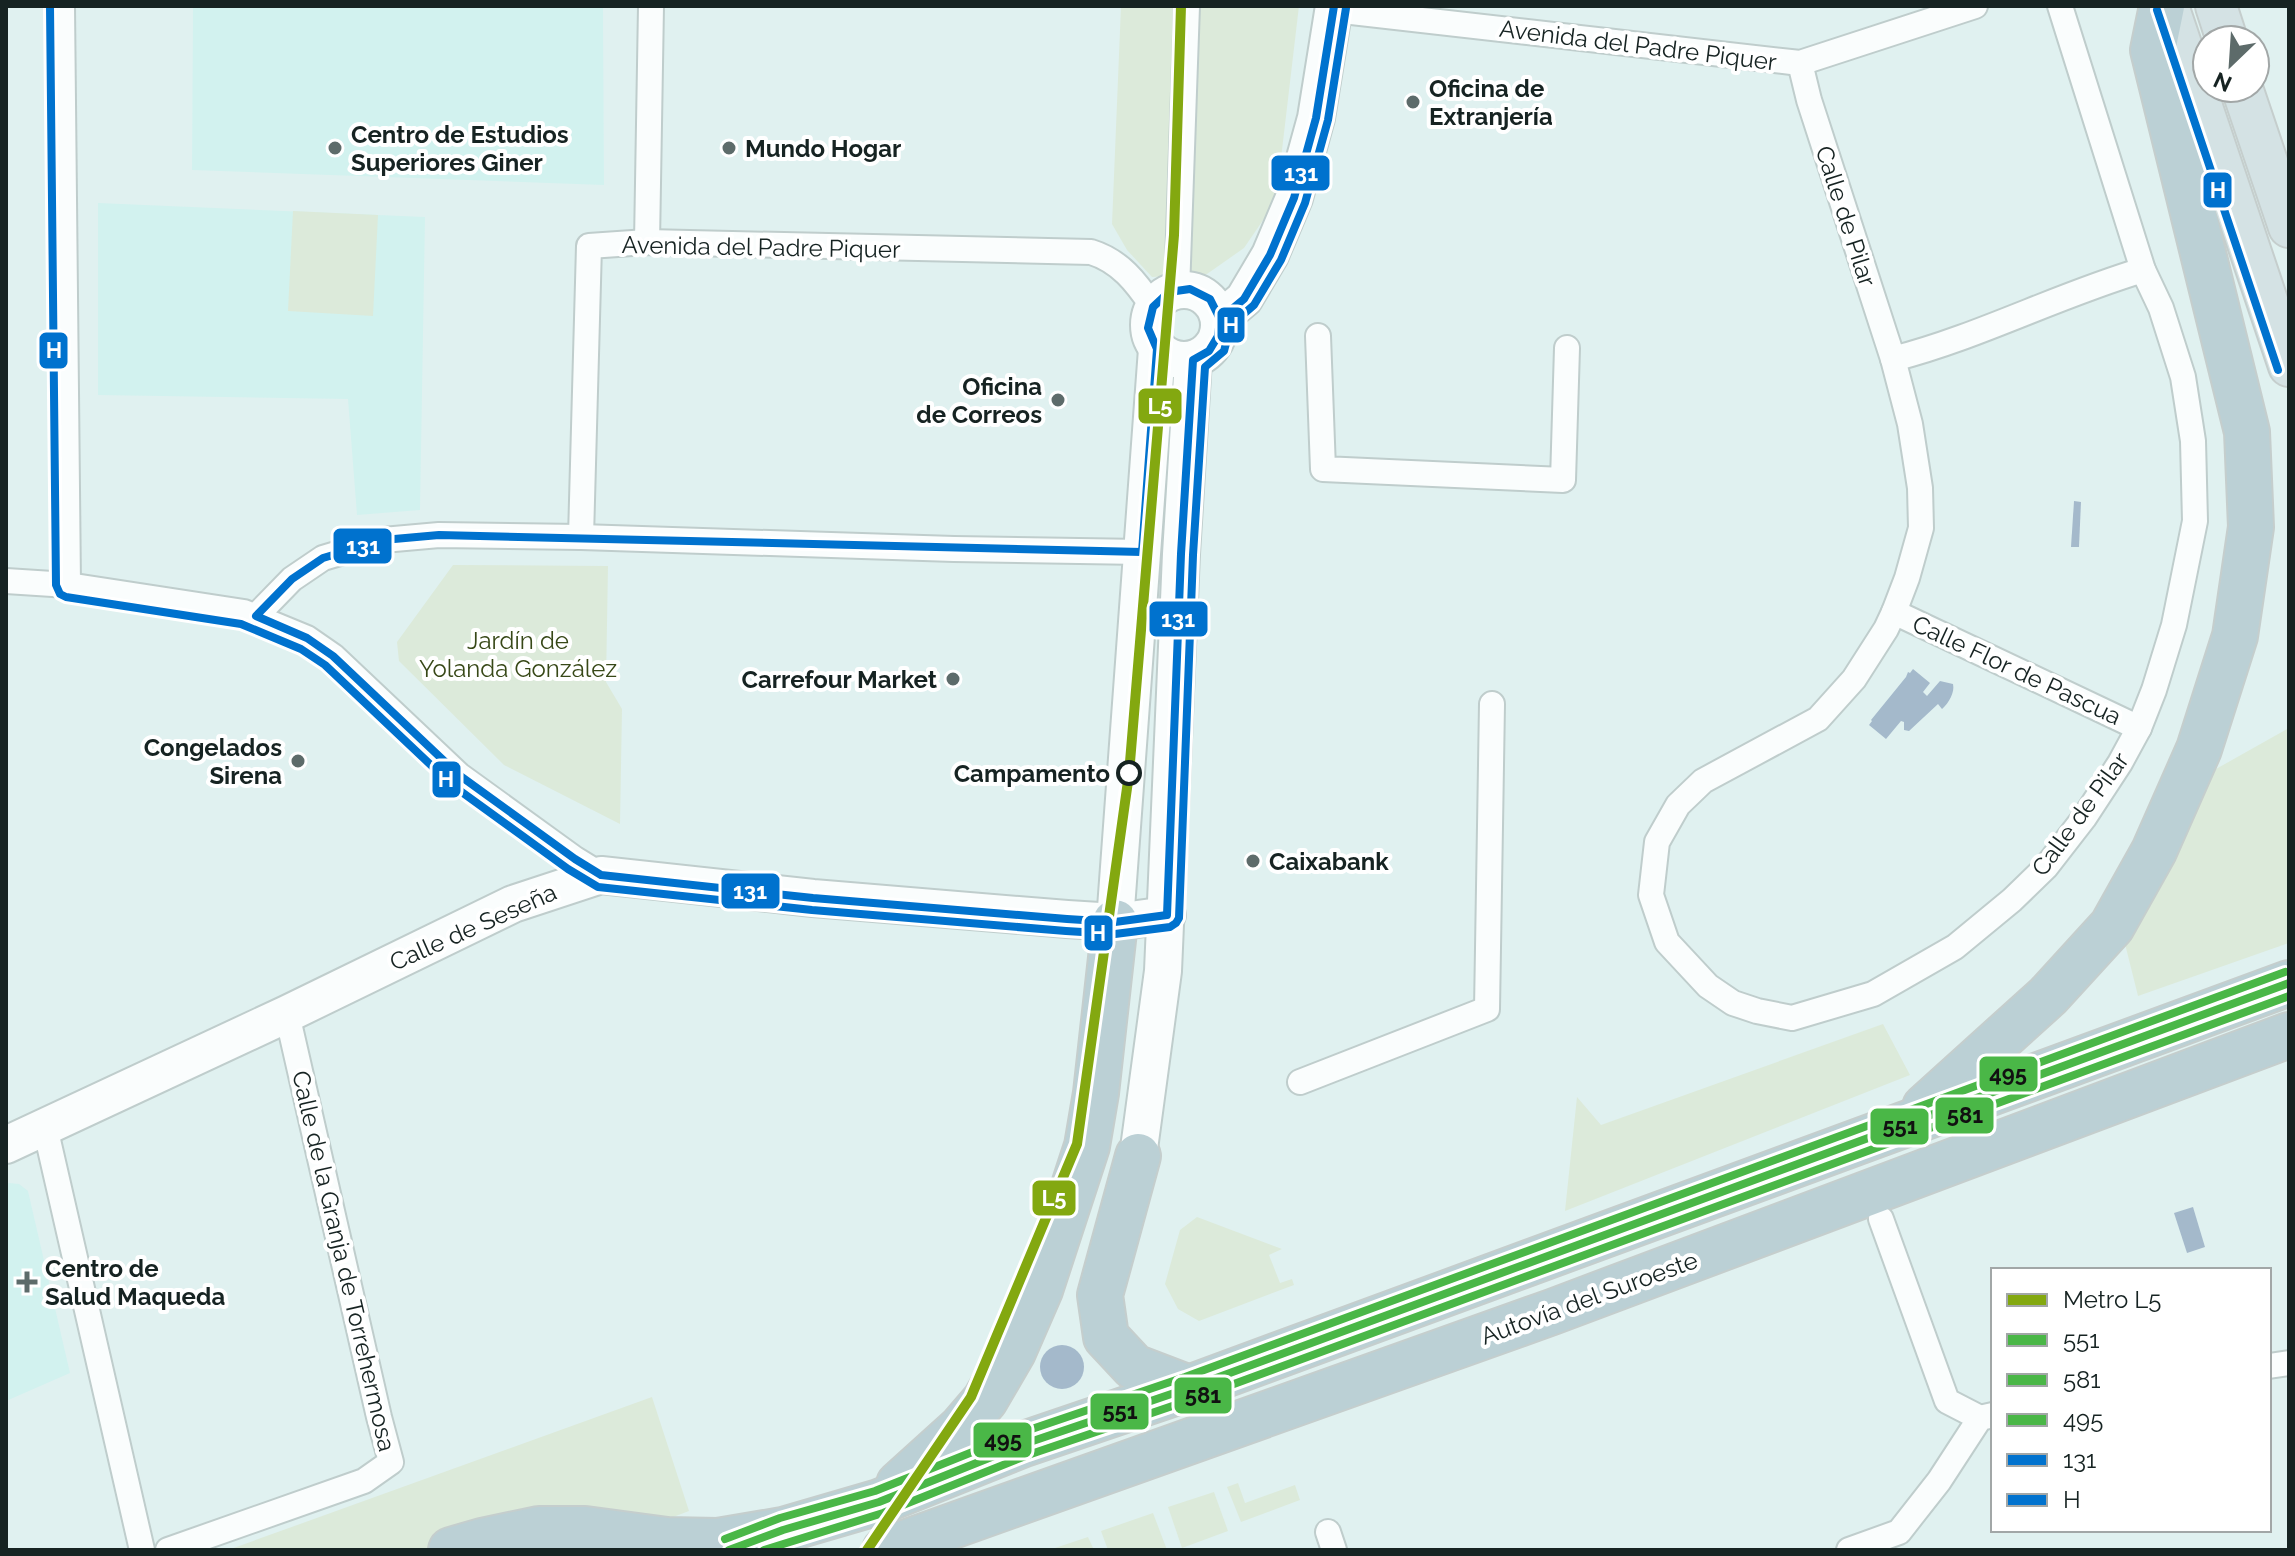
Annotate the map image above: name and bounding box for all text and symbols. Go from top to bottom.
street label: Avenida del Padre Piquer [1498,14,1779,76]
north arrow [2191,24,2271,104]
text: N [2209,67,2236,97]
place label: Oficina de Extranjería [1429,74,1553,131]
marker: Oficina de Extranjería [1404,93,1422,111]
place label: Centro de Estudios Superiores Giner [351,120,569,177]
place label: Mundo Hogar [745,134,901,163]
marker: Centro de Estudios Superiores Giner [326,139,344,157]
marker: Mundo Hogar [720,139,738,157]
street label: Calle de Pilar [1810,142,1883,291]
line badge: 131 [1270,154,1331,192]
text: 131 [1284,160,1318,186]
line badge: H [2202,171,2233,209]
text: H [2210,177,2226,203]
street label: Avenida del Padre Piquer [621,230,901,264]
line badge: H [1216,306,1246,344]
text: H [1223,312,1239,338]
line badge: H [38,331,69,370]
text: H [46,337,62,363]
place label: Oficina de Correos [916,372,1042,429]
line badge: L5 [1137,387,1183,425]
marker: Oficina de Correos [1049,391,1067,409]
text: L5 [1147,393,1173,419]
line badge: 131 [332,527,393,565]
text: 131 [346,533,380,559]
line badge: 131 [1148,600,1209,638]
text: 131 [1161,606,1195,632]
street label: Calle Flor de Pascua [1908,609,2126,731]
park label: Jardín de Yolanda González [419,626,617,683]
place label: Carrefour Market [742,665,937,694]
marker: Carrefour Market [944,670,962,688]
place label: Congelados Sirena [144,733,282,790]
street label: Calle de Pilar [2025,746,2135,882]
marker: Congelados Sirena [289,752,307,770]
place label: Campamento [954,759,1110,788]
line badge: H [431,760,462,799]
marker: Campamento [1117,761,1141,785]
text: H [438,766,454,792]
place label: Caixabank [1269,847,1389,876]
marker: Caixabank [1244,852,1262,870]
line badge: 131 [720,872,781,910]
street label: Calle de Seseña [385,877,561,977]
text: 131 [733,878,767,904]
line badge: H [1083,914,1114,952]
text: H [1090,920,1106,946]
line badge: 495 [1978,1055,2039,1093]
text: 495 [1989,1061,2027,1087]
street label: Calle de la Granja de Torrehermosa [286,1068,402,1454]
line badge: 581 [1934,1096,1995,1135]
text: 581 [1947,1102,1983,1128]
line badge: 551 [1869,1107,1930,1146]
text: 551 [1882,1113,1918,1139]
line badge: L5 [1031,1179,1077,1217]
text: L5 [1041,1185,1067,1211]
street label: Autovía del Suroeste [1477,1245,1701,1351]
place label: Centro de Salud Maqueda [45,1254,225,1311]
legend [1991,1268,2271,1532]
marker: Centro de Salud Maqueda [16,1271,38,1293]
text: Metro L5 [2063,1285,2161,1314]
text: 551 [2063,1325,2099,1354]
text: 581 [2063,1365,2101,1394]
line badge: 581 [1173,1376,1233,1415]
text: 581 [1185,1382,1221,1408]
line badge: 551 [1089,1392,1150,1431]
text: 551 [1102,1398,1138,1424]
text: 495 [2063,1405,2103,1434]
line badge: 495 [972,1421,1033,1459]
text: 495 [984,1427,1022,1453]
text: 131 [2063,1445,2096,1474]
text: H [2063,1485,2081,1514]

